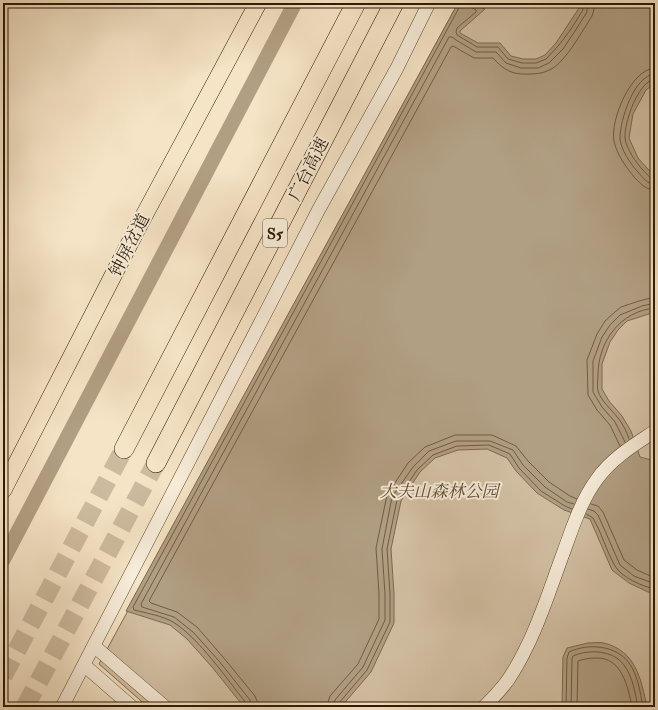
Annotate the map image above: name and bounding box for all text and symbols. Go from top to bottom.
street label: 广台高速 [284,134,333,204]
street label: 钟屏岔道 [105,210,154,280]
road number: S5 [263,219,287,247]
park label: 大夫山森林公园 [380,481,501,502]

